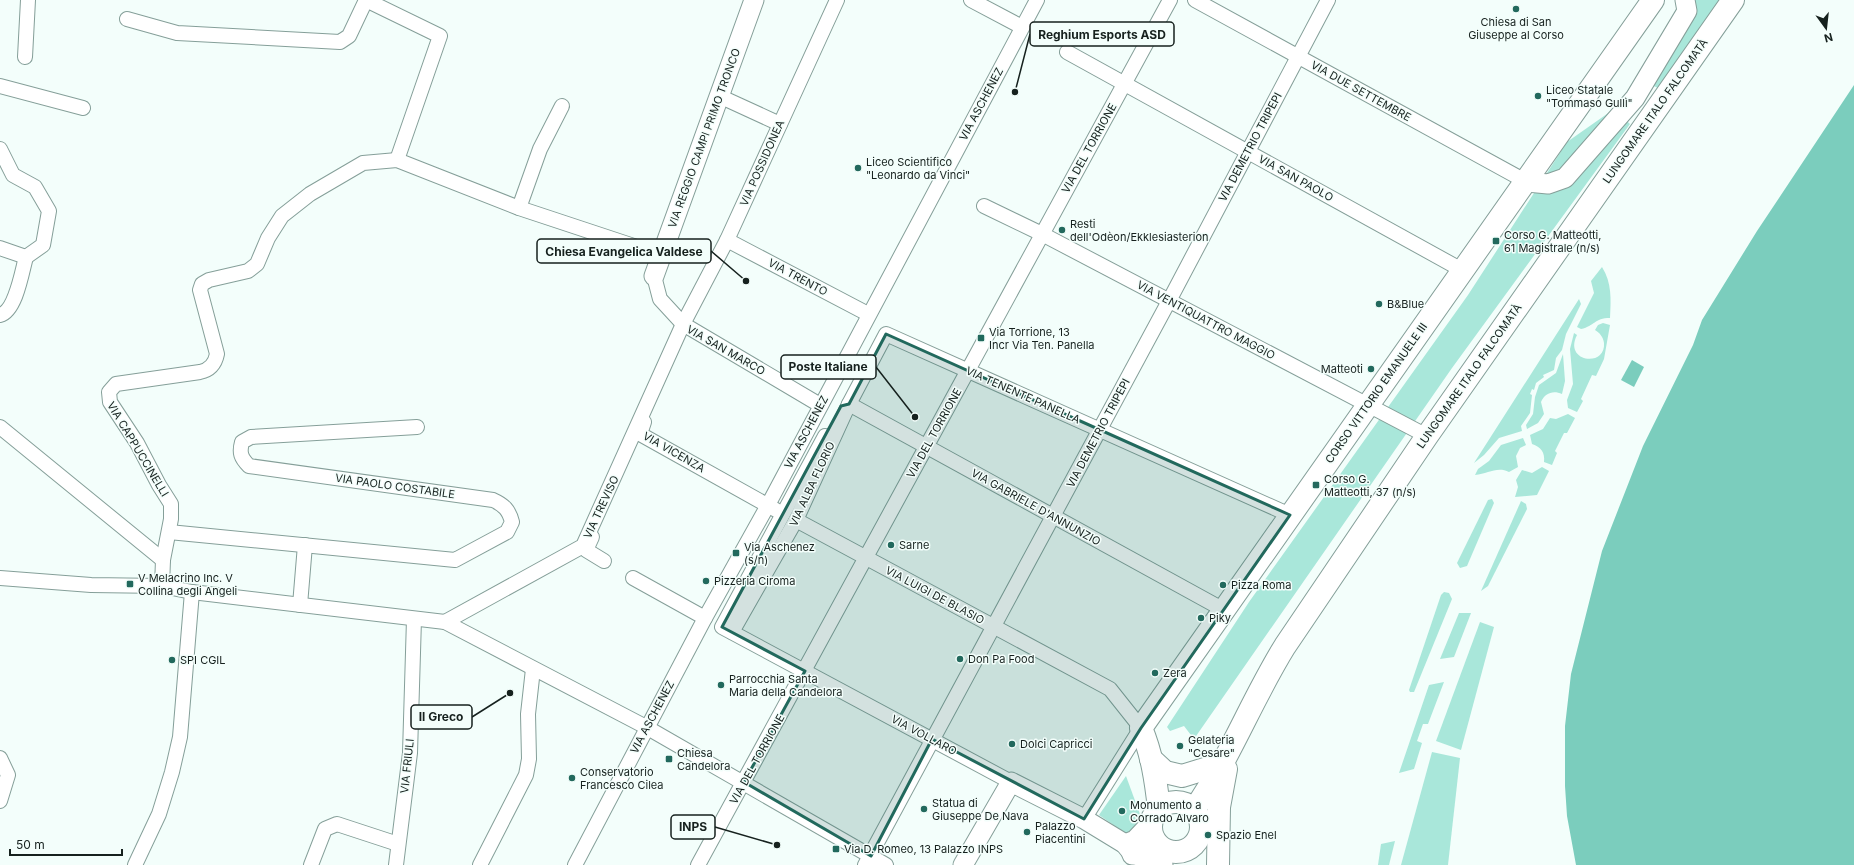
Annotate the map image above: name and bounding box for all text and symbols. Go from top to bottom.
marker: Chiesa di San Giuseppe al Corso [1511,4,1521,14]
north arrow [1806,8,1846,48]
place label: Chiesa di San Giuseppe al Corso [1468,15,1564,42]
callout: Reghium Esports ASD [1030,22,1174,46]
text: Reghium Esports ASD [1038,27,1166,42]
text: N [1823,30,1834,46]
street label: LUNGOMARE ITALO FALCOMATÀ [1599,36,1711,186]
street label: VIA REGGIO CAMPI PRIMO TRONCO [665,46,743,230]
street label: VIA DUE SETTEMBRE [1308,58,1414,124]
street label: VIA ASCHENEZ [956,65,1006,143]
place label: Liceo Statale "Tommaso Gullì" [1546,83,1633,110]
street label: VIA DEMETRIO TRIPEPI [1215,90,1285,204]
marker: Liceo Statale "Tommaso Gullì" [1533,91,1543,101]
street label: VIA DEL TORRIONE [1058,101,1120,195]
street label: VIA POSSIDONEA [737,117,787,208]
street label: VIA SAN PAOLO [1256,152,1336,204]
place label: Liceo Scientifico "Leonardo da Vinci" [866,155,970,182]
marker: Liceo Scientifico "Leonardo da Vinci" [853,163,863,173]
place label: Resti dell'Odèon/Ekklesiasterion [1070,217,1209,244]
marker: Resti dell'Odèon/Ekklesiasterion [1057,225,1067,235]
place label: Corso G. Matteotti, 61 Magistrale (n/s) [1504,228,1601,255]
marker: Corso G. Matteotti, 61 Magistrale (n/s) [1491,236,1501,246]
callout: Chiesa Evangelica Valdese [537,239,711,263]
text: Chiesa Evangelica Valdese [545,244,703,259]
street label: VIA TRENTO [766,255,830,299]
street label: VIA VENTIQUATTRO MAGGIO [1134,278,1278,362]
place label: B&Blue [1387,297,1424,311]
marker: B&Blue [1374,299,1384,309]
street label: LUNGOMARE ITALO FALCOMATÀ [1413,301,1525,451]
street label: CORSO VITTORIO EMANUELE III [1322,320,1430,466]
street label: VIA SAN MARCO [684,322,768,378]
place label: Via Torrione, 13 Incr Via Ten. Panella [989,325,1095,352]
marker: Via Torrione, 13 Incr Via Ten. Panella [976,333,986,343]
callout: Poste Italiane [781,355,876,379]
text: Poste Italiane [788,359,868,374]
place label: Matteoti [1321,362,1363,376]
street label: VIA TENENTE PANELLA [964,363,1083,427]
marker: Matteoti [1366,364,1376,374]
street label: VIA DEMETRIO TRIPEPI [1063,376,1133,490]
street label: VIA DEL TORRIONE [903,386,965,480]
street label: VIA ASCHENEZ [781,393,831,471]
street label: VIA CAPPUCCINELLI [104,399,172,499]
street label: VIA VICENZA [641,429,708,476]
street label: VIA ALBA FLORIO [786,439,838,529]
street label: VIA GABRIELE D'ANNUNZIO [969,466,1103,548]
street label: VIA PAOLO COSTABILE [334,471,456,501]
place label: Corso G. Matteotti, 37 (n/s) [1324,472,1416,499]
street label: VIA TREVISO [580,473,622,541]
marker: Corso G. Matteotti, 37 (n/s) [1311,480,1321,490]
place label: Sarne [899,538,929,552]
place label: Via Aschenez (s/n) [744,540,815,567]
marker: Sarne [886,540,896,550]
marker: Via Aschenez (s/n) [731,548,741,558]
street label: VIA LUIGI DE BLASIO [883,563,987,627]
place label: V Melacrino Inc. V Collina degli Angeli [138,571,237,598]
place label: Pizzeria Ciroma [714,574,795,588]
marker: Pizzeria Ciroma [701,576,711,586]
place label: Pizza Roma [1231,578,1291,592]
marker: V Melacrino Inc. V Collina degli Angeli [125,579,135,589]
marker: Pizza Roma [1218,580,1228,590]
place label: Piky [1209,611,1231,625]
marker: Piky [1196,613,1206,623]
place label: Don Pa Food [968,652,1034,666]
place label: SPI CGIL [180,653,226,667]
marker: Don Pa Food [955,654,965,664]
marker: SPI CGIL [167,655,177,665]
place label: Zera [1163,666,1187,680]
marker: Zera [1150,668,1160,678]
place label: Parrocchia Santa Maria della Candelora [729,672,843,699]
street label: VIA ASCHENEZ [627,678,677,756]
marker: Parrocchia Santa Maria della Candelora [716,680,726,690]
callout: Il Greco [411,705,472,729]
text: Il Greco [419,709,463,724]
street label: VIA DEL TORRIONE [726,712,788,806]
street label: VIA VOLLARO [889,712,959,758]
place label: Gelateria "Cesare" [1188,733,1235,760]
place label: Dolci Capricci [1020,737,1092,751]
street label: VIA FRIULI [397,738,417,794]
marker: Dolci Capricci [1007,739,1017,749]
marker: Gelateria "Cesare" [1175,741,1185,751]
place label: Chiesa Candelora [677,746,730,773]
marker: Chiesa Candelora [664,754,674,764]
place label: Conservatorio Francesco Cilea [580,765,664,792]
marker: Conservatorio Francesco Cilea [567,773,577,783]
place label: Statua di Giuseppe De Nava [932,796,1029,823]
place label: Monumento a Corrado Alvaro [1130,798,1209,825]
marker: Statua di Giuseppe De Nava [919,804,929,814]
marker: Monumento a Corrado Alvaro [1117,806,1127,816]
callout: INPS [671,815,715,839]
text: INPS [679,819,707,834]
place label: Palazzo Piacentini [1035,819,1086,846]
marker: Palazzo Piacentini [1022,827,1032,837]
place label: Spazio Enel [1216,828,1277,842]
marker: Spazio Enel [1203,830,1213,840]
scale bar [10,831,122,857]
text: 50 m [16,837,45,852]
place label: Via D. Romeo, 13 Palazzo INPS [844,842,1003,856]
marker: Via D. Romeo, 13 Palazzo INPS [831,844,841,854]

